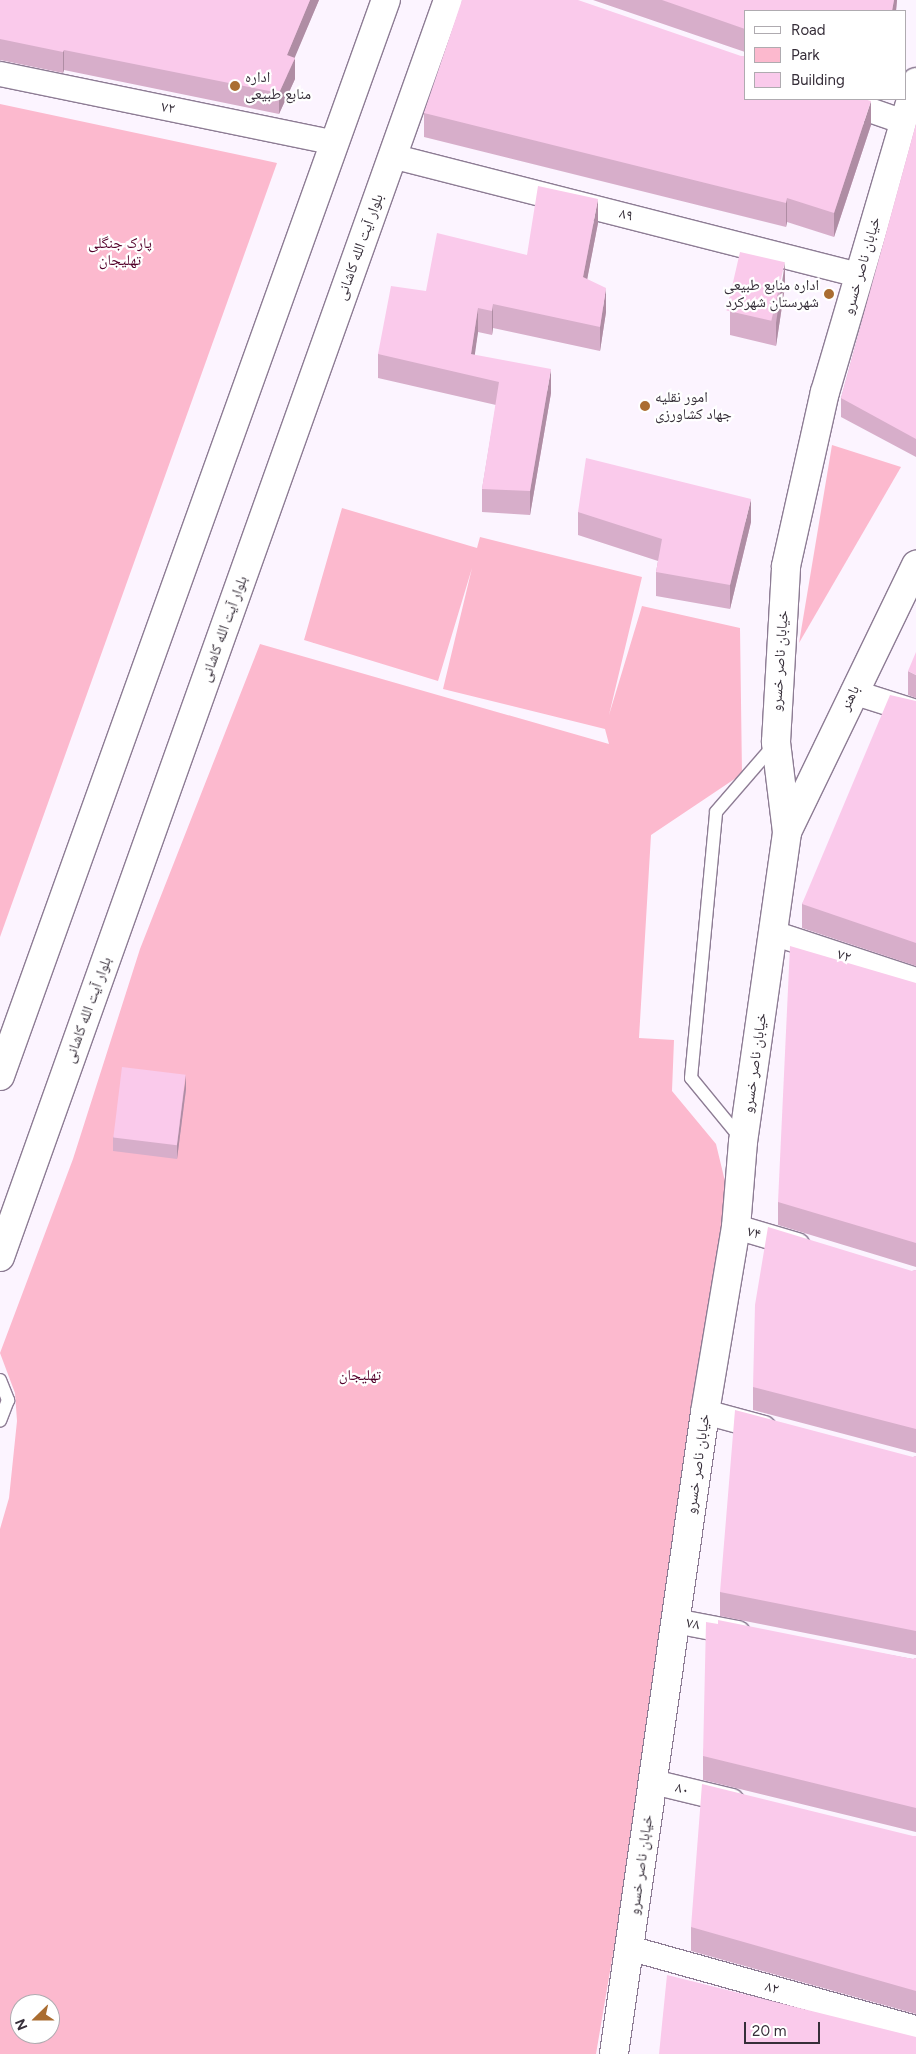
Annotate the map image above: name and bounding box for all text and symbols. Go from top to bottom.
legend [744,10,906,100]
text: Road [791,21,826,39]
text: Park [791,46,820,64]
place label: اداره منابع طبیعی [245,68,311,103]
text: Building [791,71,845,89]
marker: اداره منابع طبیعی [229,80,241,92]
street label: ۷۲ [160,98,176,118]
street label: بلوار آیت الله کاشانی [332,191,388,303]
street label: ۸۹ [617,205,635,225]
street label: خیابان ناصر خسرو [839,215,885,317]
park label: پارک جنگلی تهلیجان [88,234,152,269]
place label: اداره منابع طبیعی شهرستان شهرکرد [724,276,819,311]
marker: اداره منابع طبیعی شهرستان شهرکرد [823,288,835,300]
place label: امور نقلیه جهاد کشاورزی [655,388,732,423]
marker: امور نقلیه جهاد کشاورزی [639,400,651,412]
street label: بلوار آیت الله کاشانی [196,573,252,685]
street label: خیابان ناصر خسرو [767,610,793,712]
street label: باهنر [836,682,864,714]
street label: ۷۲ [835,945,853,967]
street label: بلوار آیت الله کاشانی [60,954,116,1066]
street label: خیابان ناصر خسرو [739,1012,771,1114]
street label: ۷۴ [745,1222,763,1244]
park label: تهلیجان [339,1367,381,1385]
street label: خیابان ناصر خسرو [682,1413,714,1515]
street label: ۷۸ [685,1614,701,1634]
street label: ۸۰ [673,1779,691,1799]
street label: خیابان ناصر خسرو [625,1814,657,1916]
street label: ۸۲ [763,1977,781,1999]
north arrow [10,1994,60,2044]
scale bar [746,2012,822,2044]
text: N [12,2016,31,2033]
text: 20 m [752,2022,786,2040]

